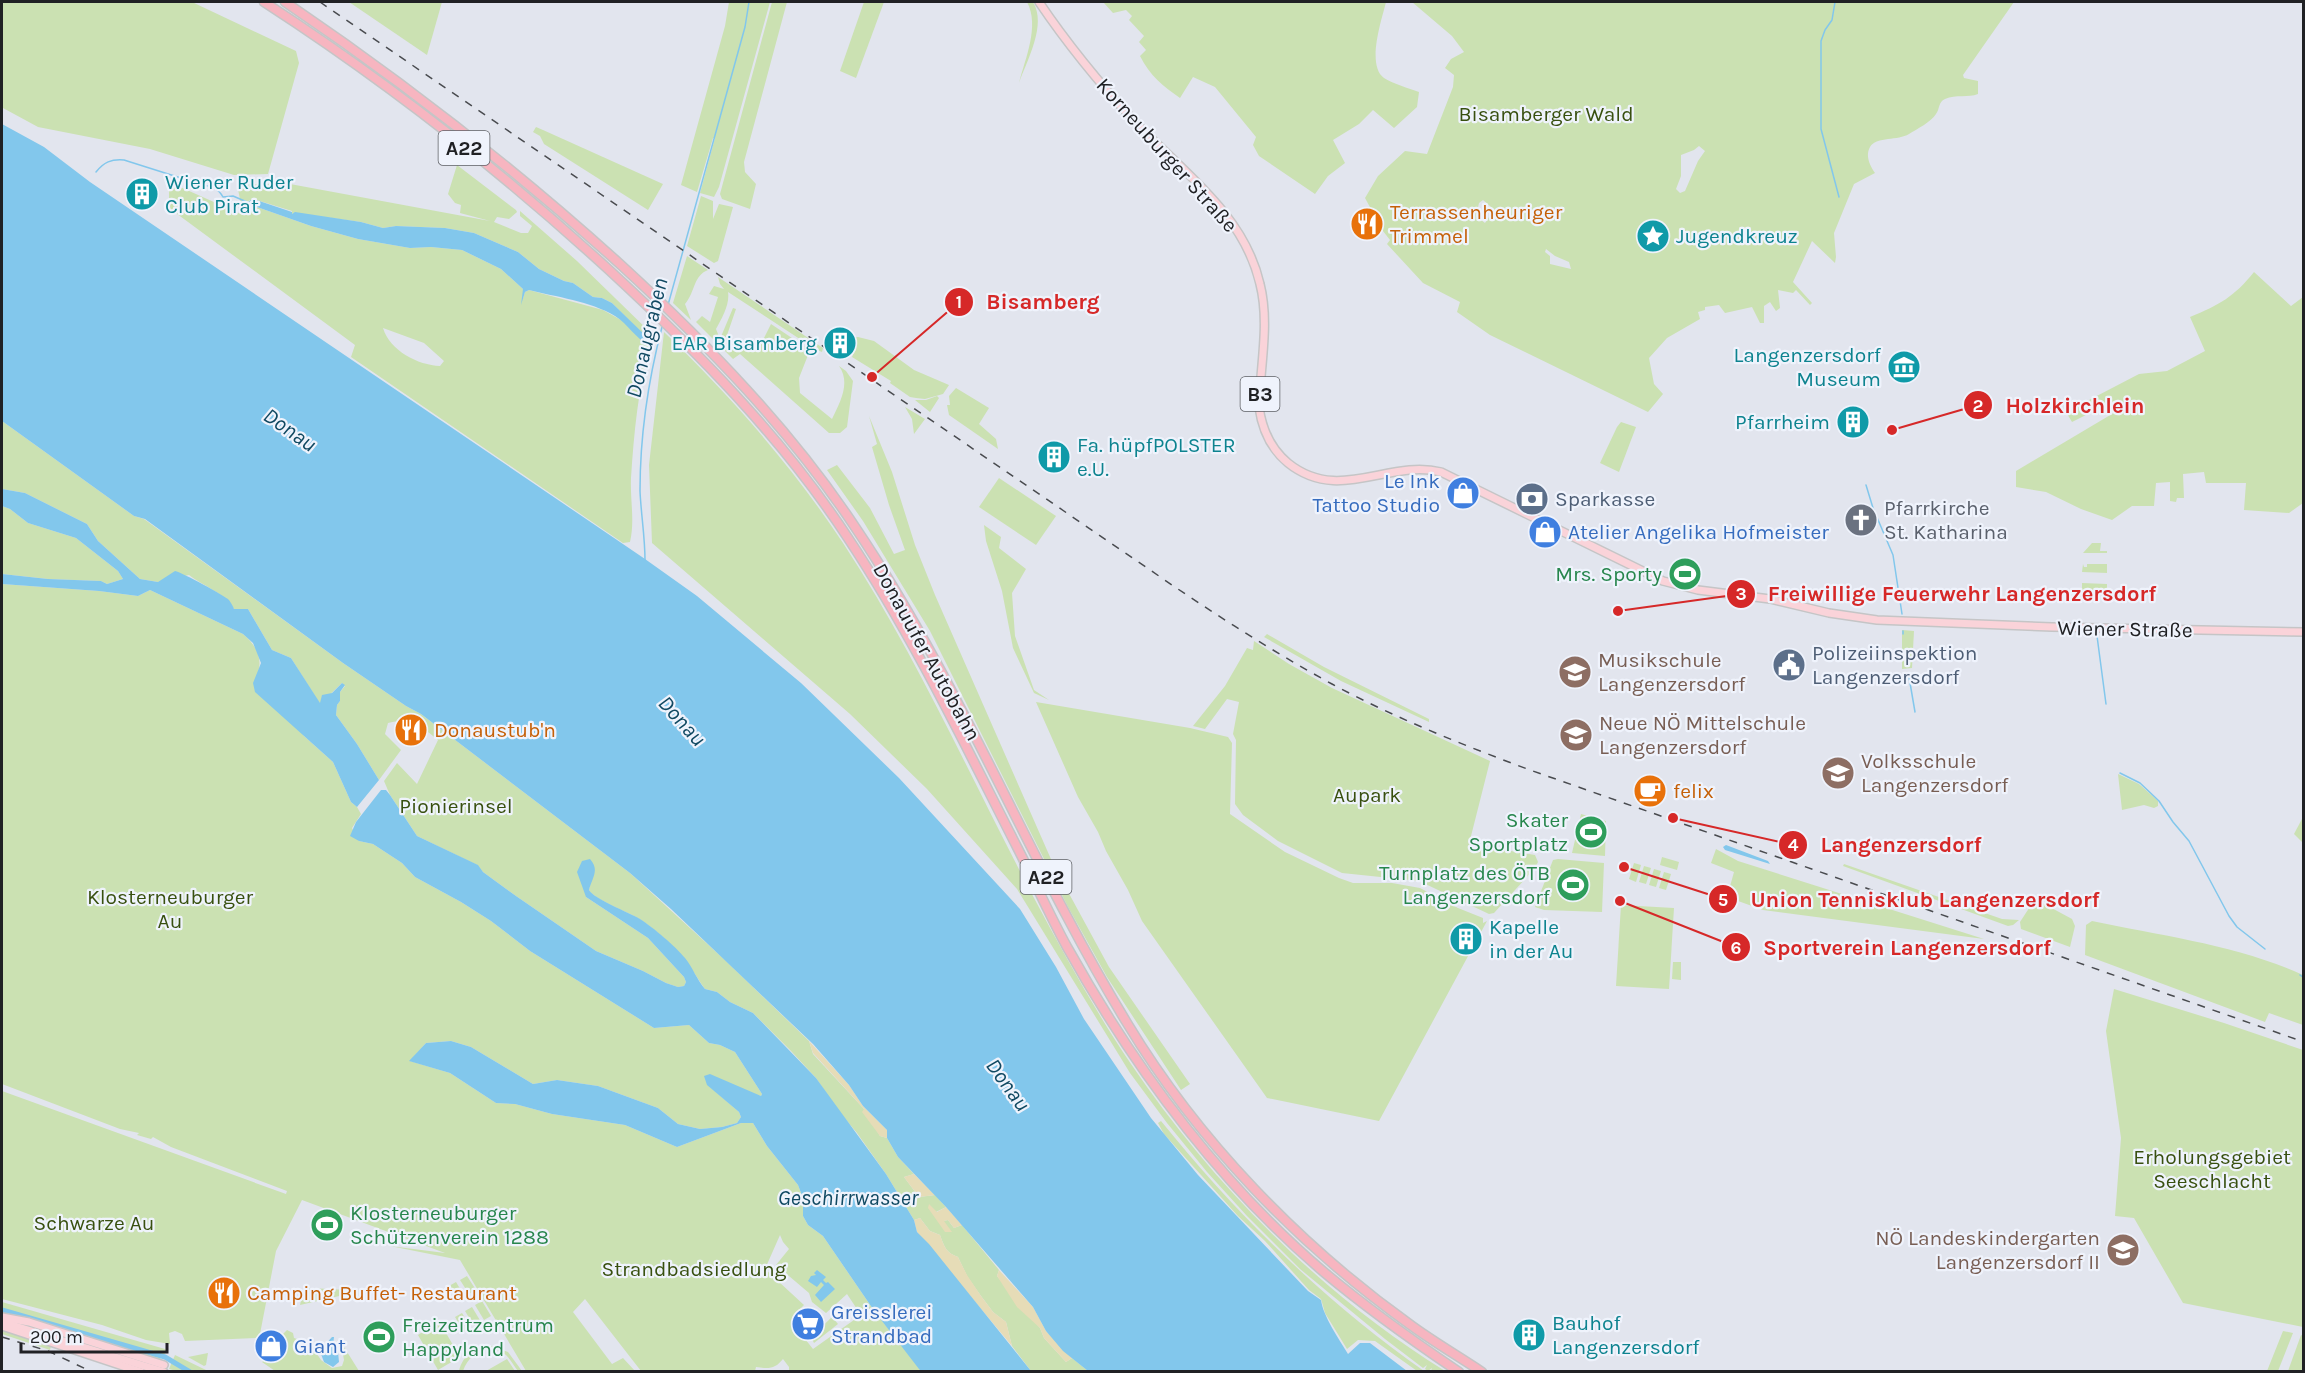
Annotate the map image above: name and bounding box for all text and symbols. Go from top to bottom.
street label: Korneuburger Straße [1091,73,1243,237]
park label: Bisamberger Wald [1458,102,1634,126]
road number: A22 [438,131,490,165]
place label: Wiener Ruder Club Pirat [165,170,294,218]
building icon: Wiener Ruder Club Pirat [124,176,160,212]
place label: Terrassenheuriger Trimmel [1390,200,1563,248]
restaurant icon: Terrassenheuriger Trimmel [1349,206,1385,242]
place icon: Jugendkreuz [1635,218,1671,254]
place label: Jugendkreuz [1676,224,1798,248]
water label: Donaugraben [621,275,673,401]
callout: Bisamberg [944,282,1111,322]
text: Bisamberg [986,289,1100,315]
text: 1 [956,291,962,313]
building icon: EAR Bisamberg [822,325,858,361]
place label: EAR Bisamberg [671,331,817,355]
place label: Langenzersdorf Museum [1734,343,1882,391]
museum icon: Langenzersdorf Museum [1886,349,1922,385]
road number: B3 [1240,377,1280,411]
callout: Holzkirchlein [1963,385,2156,425]
text: Holzkirchlein [2005,393,2145,419]
text: 2 [1973,395,1983,417]
water label: Donau [258,402,322,458]
building icon: Pfarrheim [1835,404,1871,440]
place label: Pfarrheim [1735,410,1830,434]
place label: Fa. hüpfPOLSTER e.U. [1077,433,1236,481]
building icon: Fa. hüpfPOLSTER e.U. [1036,439,1072,475]
place label: Le Ink Tattoo Studio [1313,469,1440,517]
shop icon: Le Ink Tattoo Studio [1445,475,1481,511]
bank icon: Sparkasse [1514,481,1550,517]
place label: Sparkasse [1555,487,1655,511]
place label: Pfarrkirche St. Katharina [1884,496,2008,544]
church icon: Pfarrkirche St. Katharina [1843,502,1879,538]
shop icon: Atelier Angelika Hofmeister [1527,514,1563,550]
place label: Atelier Angelika Hofmeister [1568,520,1829,544]
sports icon: Mrs. Sporty [1667,556,1703,592]
street label: Donauufer Autobahn [868,559,986,745]
place label: Mrs. Sporty [1555,562,1662,586]
callout: Freiwillige Feuerwehr Langenzersdorf [1726,574,2168,614]
text: Freiwillige Feuerwehr Langenzersdorf [1768,581,2157,607]
text: 3 [1735,583,1747,605]
street label: Wiener Straße [2057,616,2193,642]
place label: Polizeiinspektion Langenzersdorf [1812,641,1977,689]
public building icon: Polizeiinspektion Langenzersdorf [1771,647,1807,683]
place label: Musikschule Langenzersdorf [1598,648,1746,696]
school or university icon: Musikschule Langenzersdorf [1557,654,1593,690]
water label: Donau [653,690,711,752]
place label: Neue NÖ Mittelschule Langenzersdorf [1599,711,1806,759]
restaurant icon: Donaustub'n [393,712,429,748]
school or university icon: Neue NÖ Mittelschule Langenzersdorf [1558,717,1594,753]
place label: Donaustub'n [434,718,556,742]
place label: Volksschule Langenzersdorf [1861,749,2009,797]
school or university icon: Volksschule Langenzersdorf [1820,755,1856,791]
cafe icon: felix [1632,773,1668,809]
place label: felix [1673,779,1714,803]
park label: Aupark [1333,783,1401,807]
park label: Pionierinsel [399,794,513,818]
place label: Skater Sportplatz [1468,808,1568,856]
sports icon: Skater Sportplatz [1573,814,1609,850]
callout: Langenzersdorf [1778,825,1993,865]
text: Langenzersdorf [1820,832,1982,858]
text: 4 [1788,834,1799,856]
road number: A22 [1020,860,1072,894]
place label: Turnplatz des ÖTB Langenzersdorf [1379,861,1551,909]
sports icon: Turnplatz des ÖTB Langenzersdorf [1555,867,1591,903]
callout: Union Tennisklub Langenzersdorf [1708,879,2111,919]
park label: Klosterneuburger Au [87,885,254,933]
text: Union Tennisklub Langenzersdorf [1750,887,2101,913]
text: 5 [1718,889,1728,911]
place label: Kapelle in der Au [1489,915,1574,963]
building icon: Kapelle in der Au [1448,921,1484,957]
callout: Sportverein Langenzersdorf [1721,927,2063,967]
text: Sportverein Langenzersdorf [1763,935,2052,961]
text: 6 [1731,937,1742,959]
water label: Donau [980,1054,1036,1116]
park label: Erholungsgebiet Seeschlacht [2133,1145,2291,1193]
water label: Geschirrwasser [778,1185,920,1211]
place label: Klosterneuburger Schützenverein 1288 [350,1201,549,1249]
sports icon: Klosterneuburger Schützenverein 1288 [309,1207,345,1243]
park label: Schwarze Au [33,1211,155,1235]
place label: NÖ Landeskindergarten Langenzersdorf II [1875,1226,2100,1274]
school or university icon: NÖ Landeskindergarten Langenzersdorf II [2105,1232,2141,1268]
park label: Strandbadsiedlung [602,1257,787,1281]
restaurant icon: Camping Buffet- Restaurant [206,1275,242,1311]
place label: Camping Buffet- Restaurant [247,1281,517,1305]
place label: Greisslerei Strandbad [831,1300,933,1348]
supermarket icon: Greisslerei Strandbad [790,1306,826,1342]
place label: Bauhof Langenzersdorf [1552,1311,1700,1359]
place label: Freizeitzentrum Happyland [402,1313,554,1361]
scale bar [21,1316,166,1354]
building icon: Bauhof Langenzersdorf [1511,1317,1547,1353]
sports icon: Freizeitzentrum Happyland [361,1319,397,1355]
text: 200 m [30,1326,83,1348]
shop icon: Giant [253,1328,289,1364]
place label: Giant [294,1334,346,1358]

